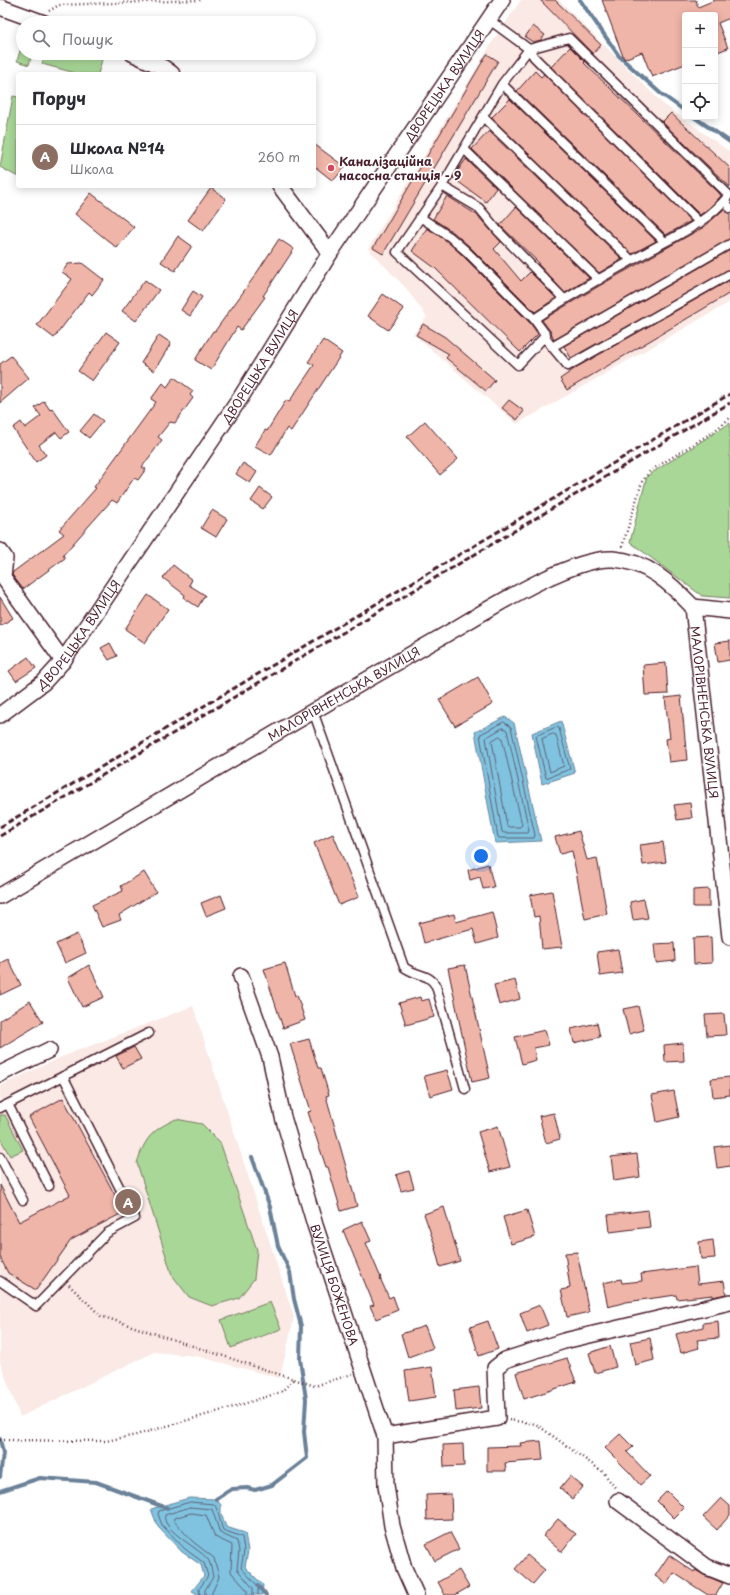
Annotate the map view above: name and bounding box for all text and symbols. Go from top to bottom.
map controls [682,12,718,120]
button: + [682,12,718,48]
search box [16,16,316,60]
street label: ДВОРЕЦЬКА ВУЛИЦЯ [399,26,488,145]
icon: search [30,27,52,49]
text: Пошук [62,27,113,50]
button: − [682,48,718,84]
button: locate [682,84,718,120]
text: Поруч [32,85,86,111]
text: Школа №14 [70,136,165,159]
text: A [40,147,50,166]
text: 260 m [258,147,300,166]
place label: Каналізаційна насосна станція - 9 [339,152,462,184]
text: Школа [70,159,114,178]
marker: Каналізаційна насосна станція - 9 [326,163,336,173]
street label: ДВОРЕЦЬКА ВУЛИЦЯ [217,306,302,427]
street label: ДВОРЕЦЬКА ВУЛИЦЯ [32,576,124,694]
street label: МАЛОРІВНЕНСЬКА ВУЛИЦЯ [686,625,723,799]
street label: МАЛОРІВНЕНСЬКА ВУЛИЦЯ [264,642,423,745]
your location [471,846,491,866]
pin: A [115,1187,141,1217]
street label: ВУЛИЦЯ БОЖЕНОВА [306,1222,363,1348]

